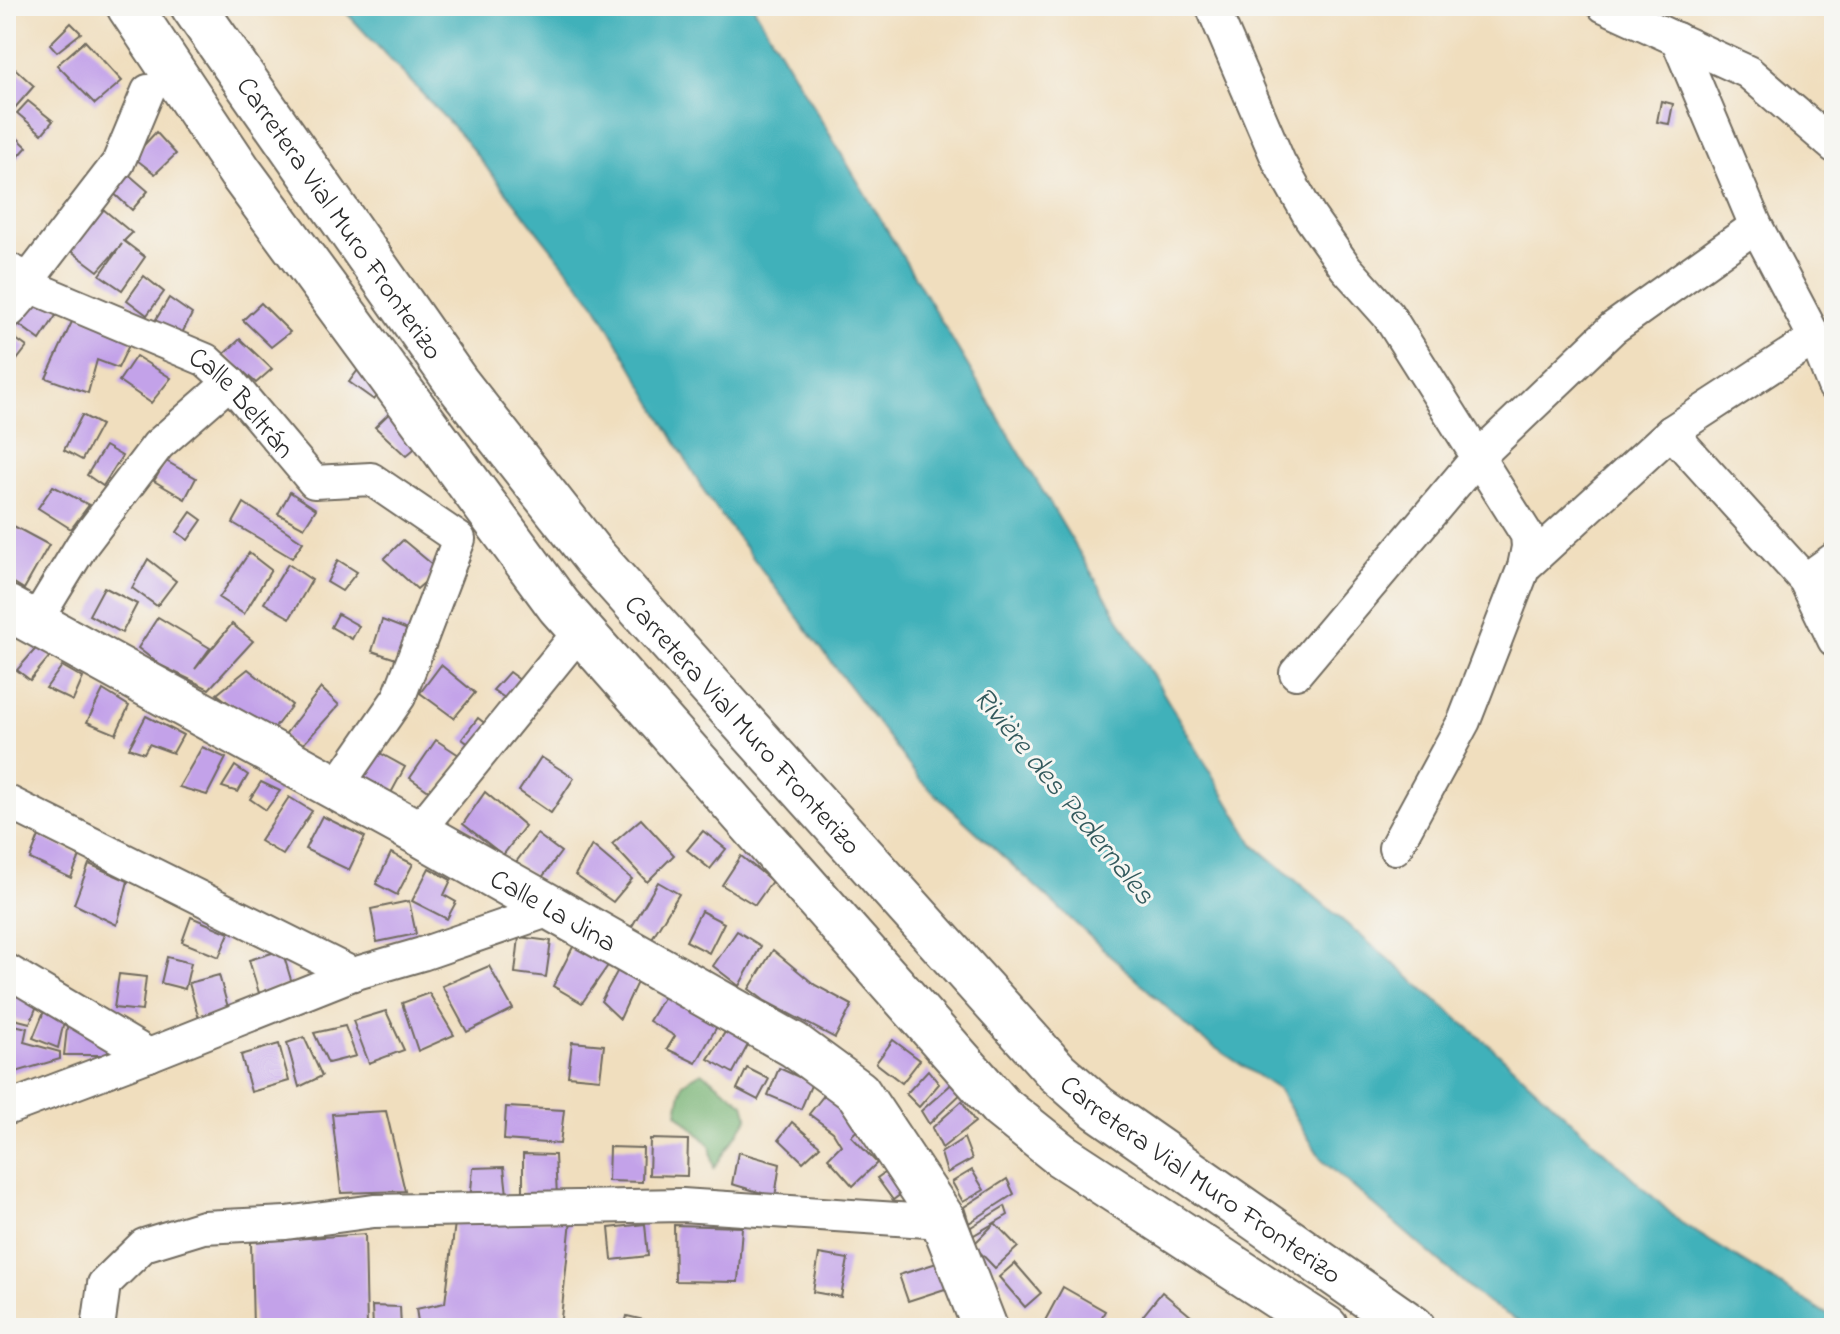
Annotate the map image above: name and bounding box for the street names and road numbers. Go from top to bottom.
street label: Carretera Vial Muro Fronterizo [224,69,452,369]
street label: Calle Beltrán [182,338,303,469]
street label: Carretera Vial Muro Fronterizo [613,587,870,865]
street label: Calle La Jina [481,860,623,965]
street label: Carretera Vial Muro Fronterizo [1049,1066,1349,1296]

